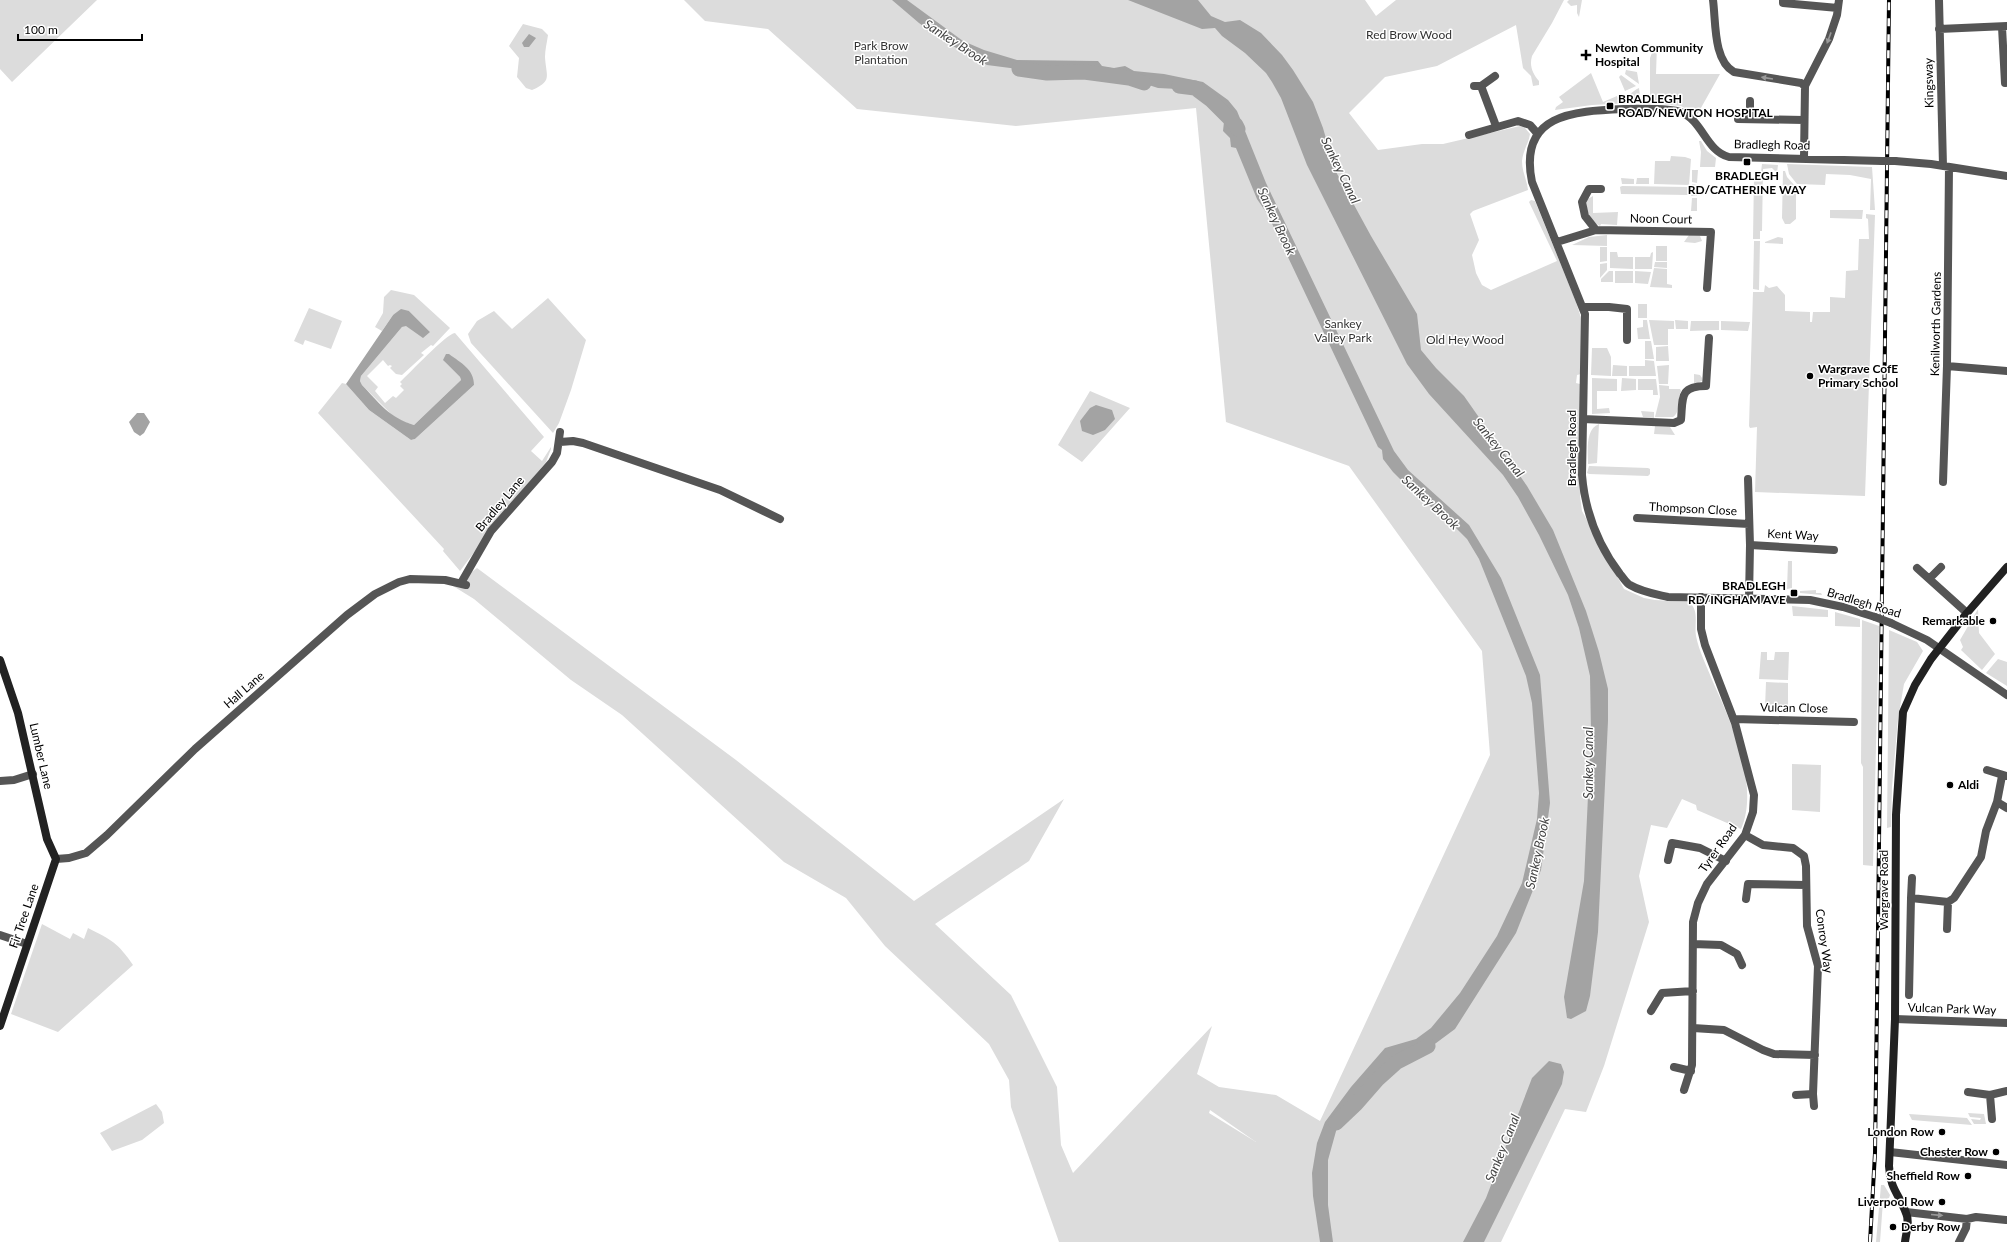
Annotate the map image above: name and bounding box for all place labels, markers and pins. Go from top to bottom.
place label: Newton Community Hospital [1595,40,1704,69]
marker: Newton Community Hospital [1580,49,1592,61]
place label: BRADLEGH ROAD/NEWTON HOSPITAL [1618,91,1774,120]
marker: BRADLEGH ROAD/NEWTON HOSPITAL [1605,101,1615,111]
marker: BRADLEGH RD/CATHERINE WAY [1742,157,1752,167]
place label: BRADLEGH RD/CATHERINE WAY [1688,168,1806,197]
place label: Wargrave CofE Primary School [1818,361,1898,390]
marker: Wargrave CofE Primary School [1805,371,1815,381]
place label: BRADLEGH RD/INGHAM AVE [1688,578,1786,607]
marker: BRADLEGH RD/INGHAM AVE [1789,588,1799,598]
place label: Remarkable [1922,613,1986,628]
marker: Remarkable [1988,616,1998,626]
place label: Aldi [1957,777,1979,792]
marker: Aldi [1945,780,1955,790]
place label: London Row [1867,1124,1934,1139]
marker: London Row [1937,1127,1947,1137]
place label: Chester Row [1920,1144,1988,1159]
marker: Chester Row [1991,1147,2001,1157]
place label: Sheffield Row [1886,1168,1960,1183]
marker: Sheffield Row [1963,1171,1973,1181]
place label: Liverpool Row [1857,1194,1934,1209]
marker: Liverpool Row [1937,1197,1947,1207]
place label: Derby Row [1901,1219,1961,1234]
marker: Derby Row [1888,1222,1898,1232]

